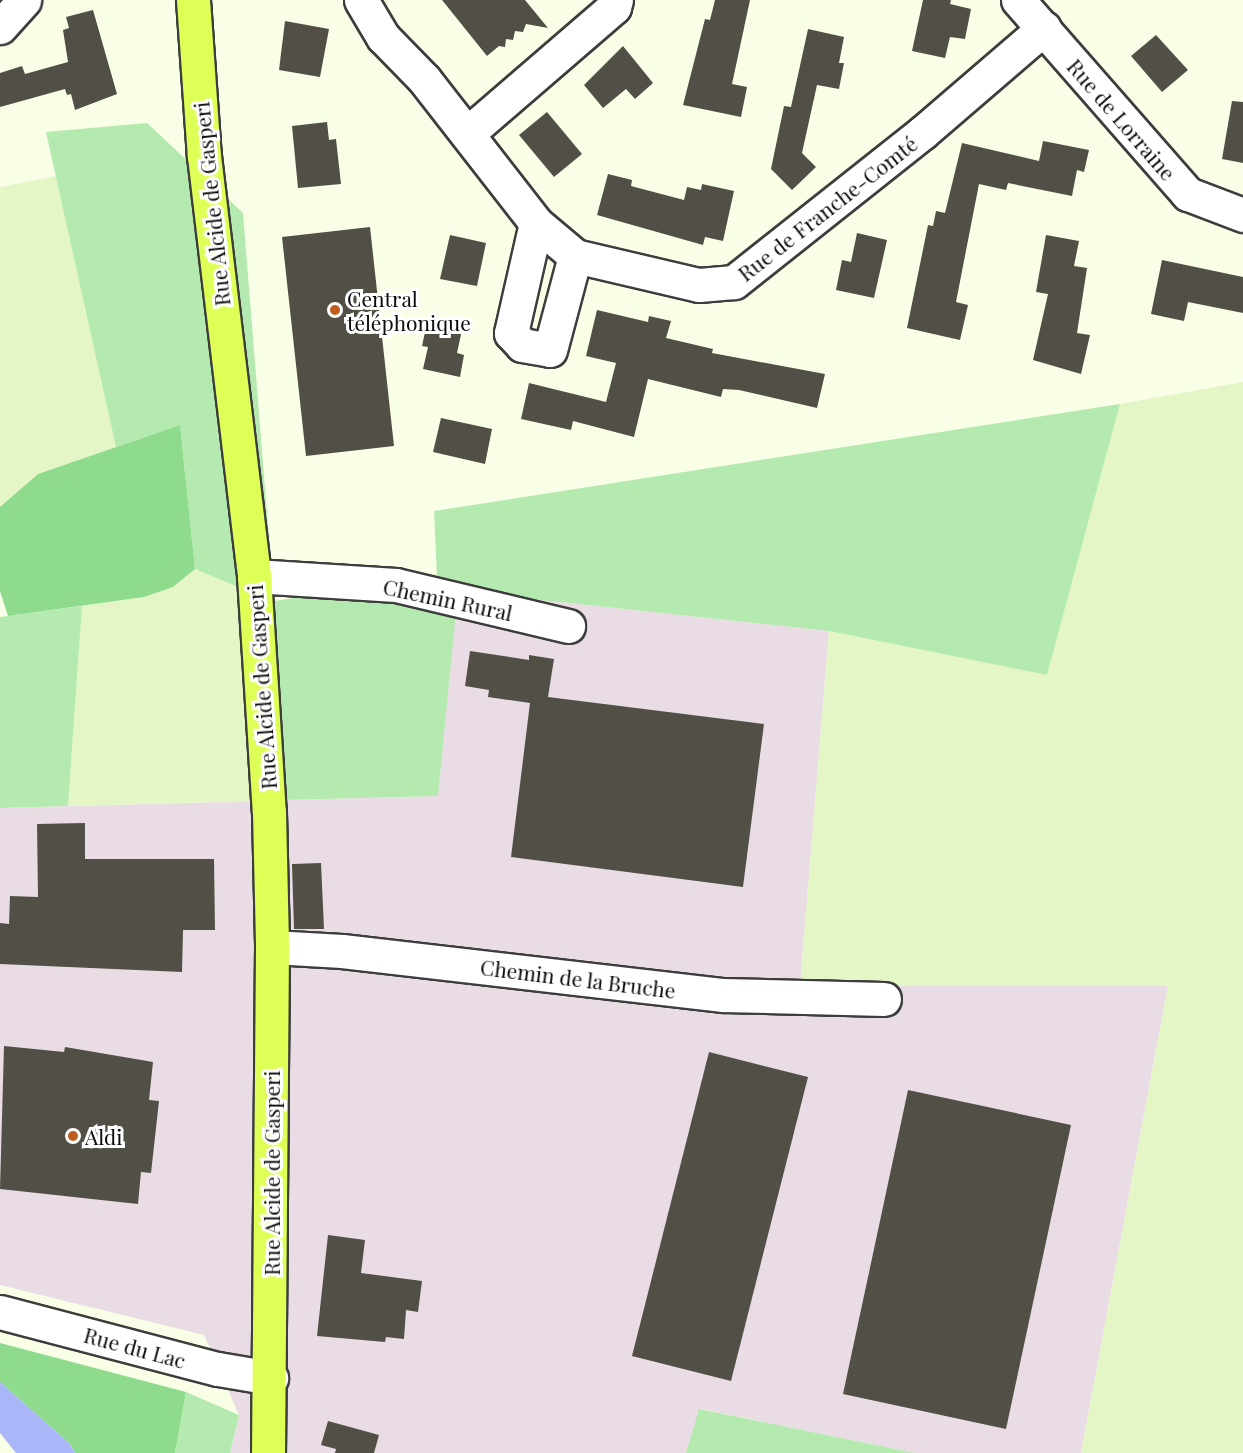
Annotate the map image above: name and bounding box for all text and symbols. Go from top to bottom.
street label: Rue de Lorraine [1063,53,1181,185]
street label: Rue Alcide de Gasperi [188,100,234,308]
street label: Rue de Franche-Comté [732,130,922,286]
place label: Central téléphonique [347,285,471,335]
marker: Central téléphonique [328,303,342,317]
street label: Chemin Rural [381,573,515,625]
street label: Rue Alcide de Gasperi [241,583,281,791]
street label: Chemin de la Bruche [478,953,678,1003]
street label: Rue Alcide de Gasperi [258,1070,284,1276]
place label: Aldi [85,1123,122,1149]
marker: Aldi [66,1129,80,1143]
street label: Rue du Lac [81,1321,189,1373]

